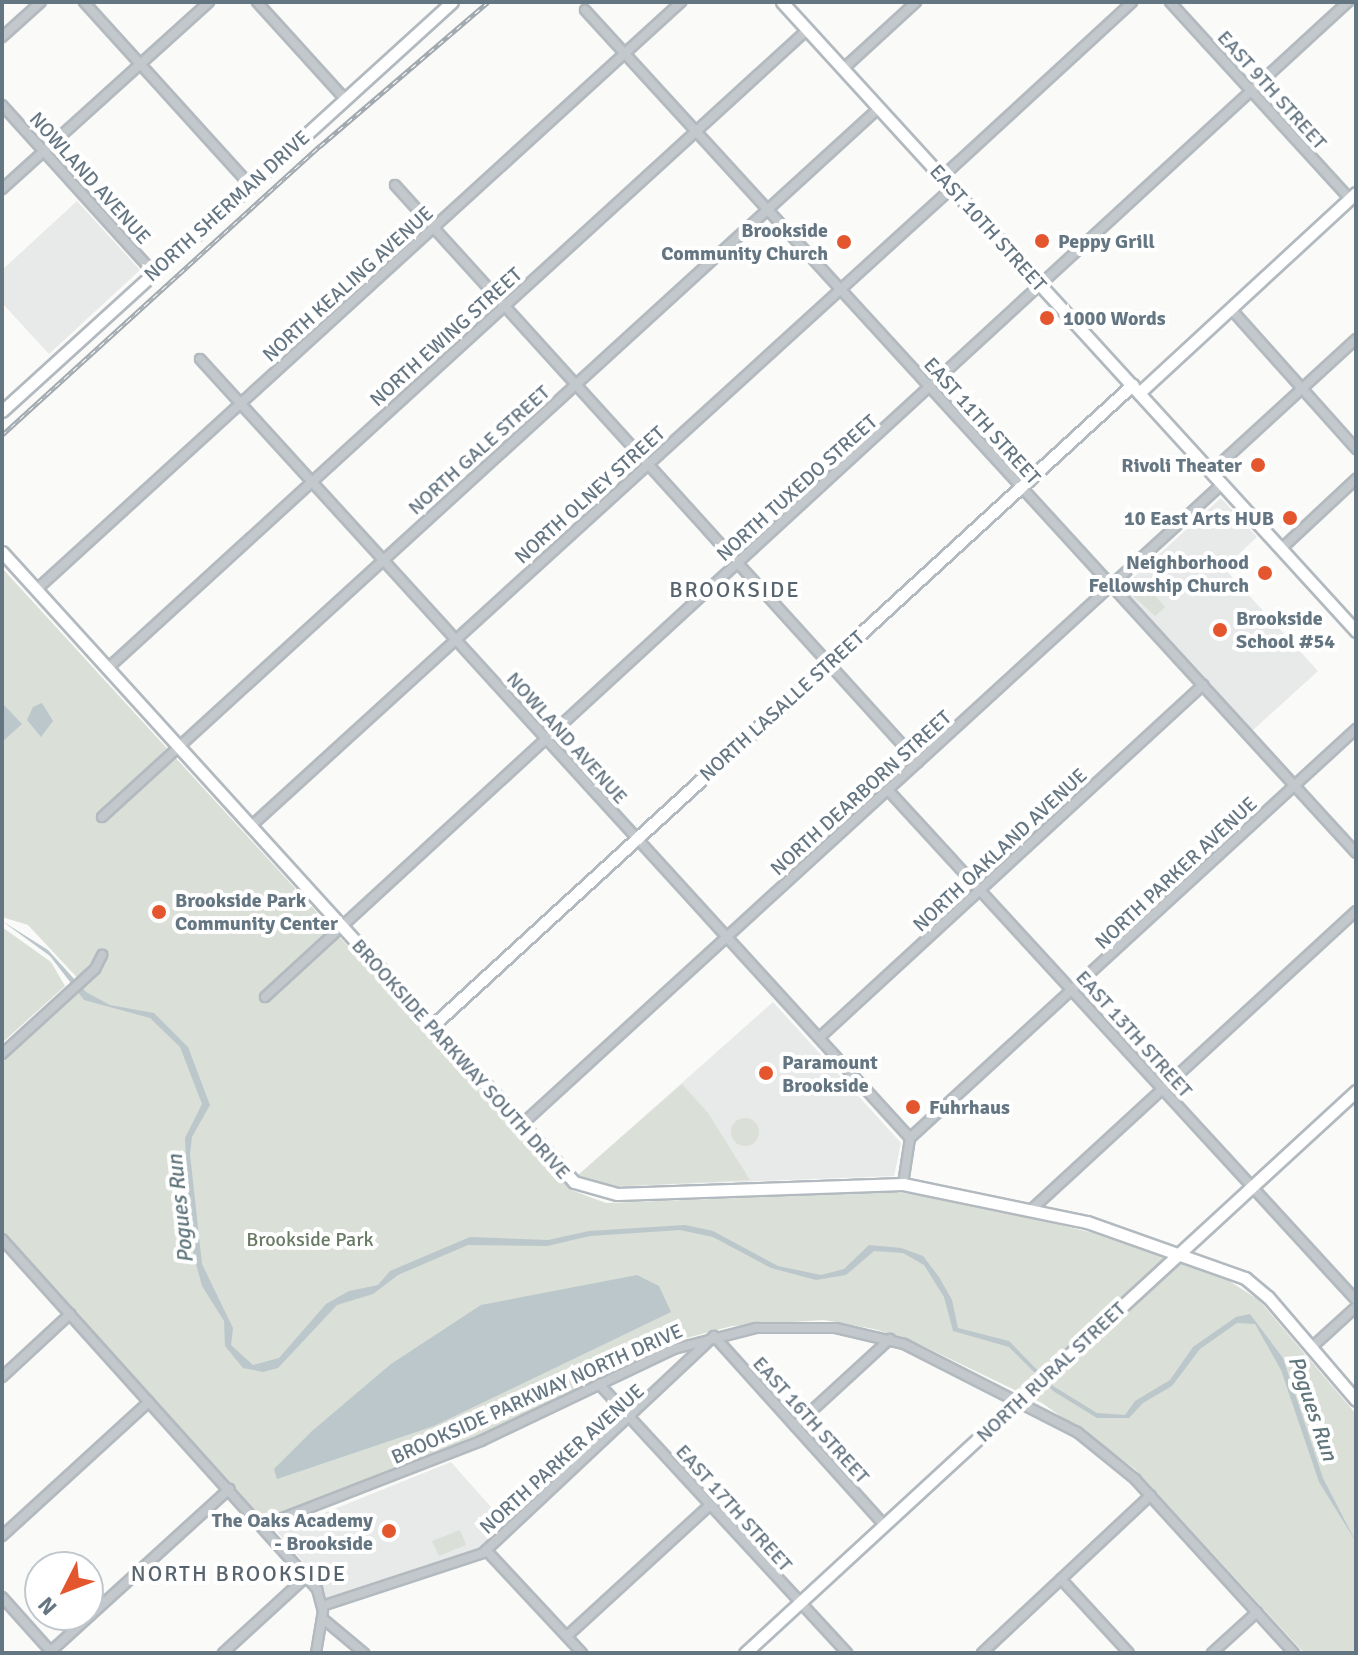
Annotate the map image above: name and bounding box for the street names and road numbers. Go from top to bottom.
street label: EAST 9TH STREET [1212,26,1332,154]
street label: NOWLAND AVENUE [24,107,156,249]
street label: NORTH SHERMAN DRIVE [139,125,315,287]
street label: EAST 10TH STREET [925,160,1051,296]
street label: NORTH KEALING AVENUE [258,201,438,367]
street label: NORTH EWING STREET [365,262,527,412]
street label: EAST 11TH STREET [919,353,1045,489]
street label: NORTH GALE STREET [403,380,555,520]
street label: NORTH TUXEDO STREET [712,410,882,566]
street label: NORTH OLNEY STREET [510,421,670,569]
street label: NORTH LASALLE STREET [695,626,869,786]
street label: NOWLAND AVENUE [501,667,633,809]
street label: NORTH DEARBORN STREET [766,706,956,880]
street label: NORTH OAKLAND AVENUE [908,763,1092,937]
street label: NORTH PARKER AVENUE [1090,792,1262,954]
street label: BROOKSIDE PARKWAY SOUTH DRIVE [347,934,575,1184]
street label: EAST 13TH STREET [1071,966,1197,1102]
street label: NORTH RURAL STREET [971,1297,1131,1447]
street label: BROOKSIDE PARKWAY NORTH DRIVE [388,1319,686,1469]
street label: EAST 16TH STREET [748,1352,874,1488]
street label: NORTH PARKER AVENUE [475,1379,649,1539]
street label: EAST 17TH STREET [671,1440,797,1576]

